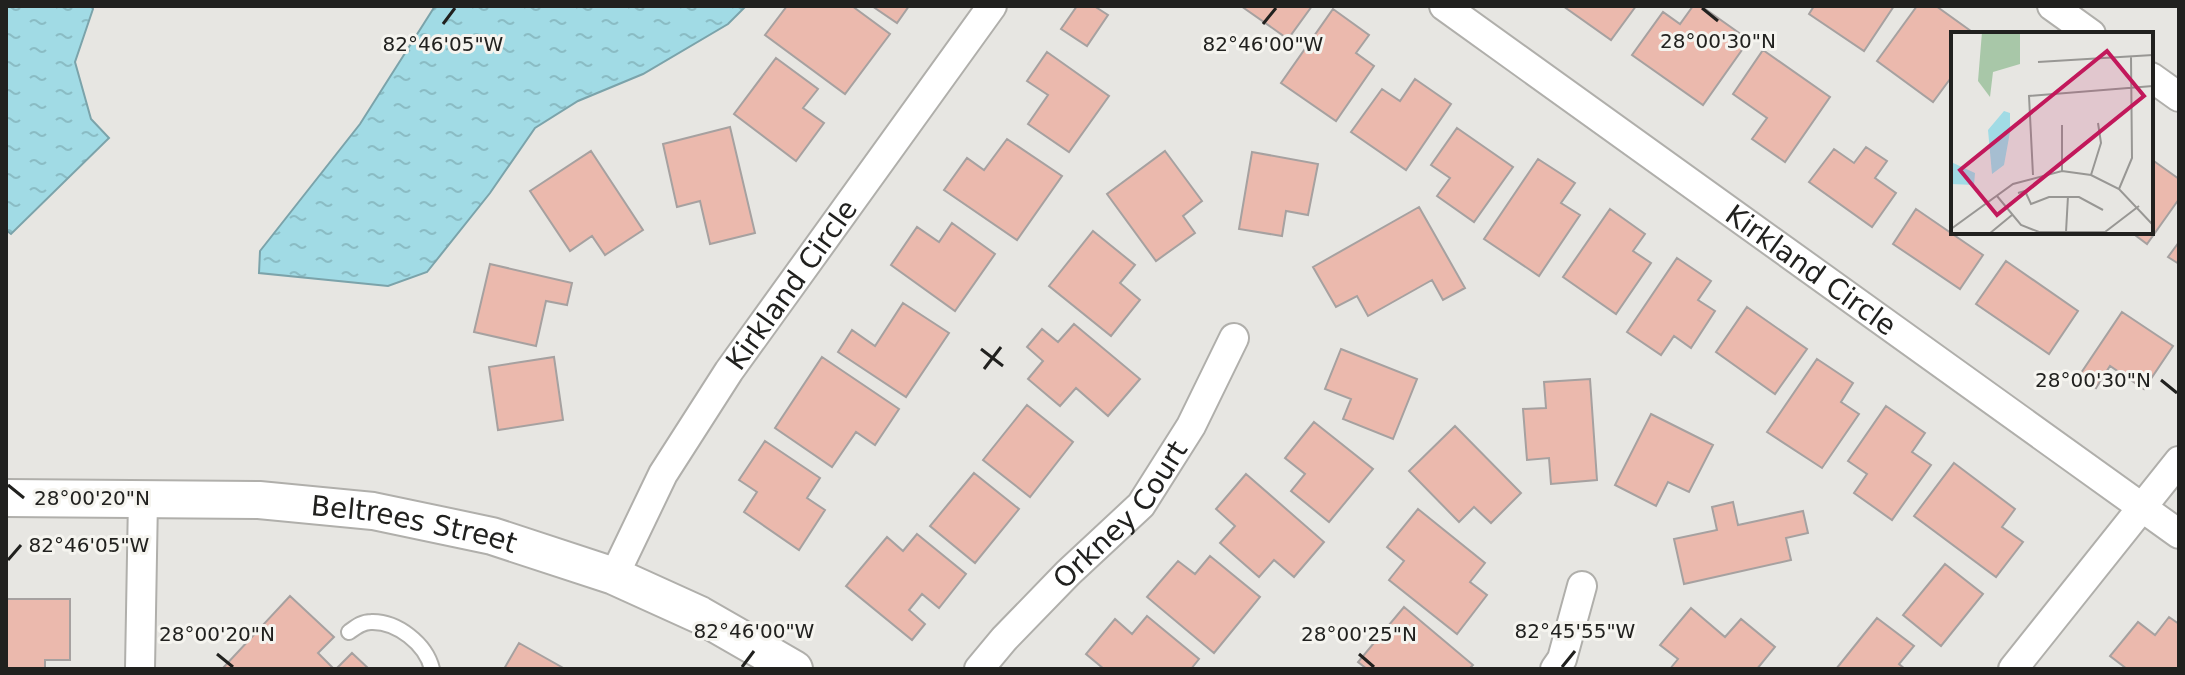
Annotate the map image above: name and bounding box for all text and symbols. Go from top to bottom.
text: 28°00'30"N [1660,29,1776,53]
text: 82°46'05"W [383,32,504,56]
text: 82°46'00"W [1203,32,1324,56]
inset map [1951,32,2153,234]
street label: Kirkland Circle [719,193,864,376]
street label: Kirkland Circle [1719,197,1903,342]
text: 28°00'30"N [2035,368,2151,392]
street label: Orkney Court [1046,435,1194,595]
text: 28°00'20"N [34,486,150,510]
street label: Beltrees Street [310,489,521,560]
text: 82°46'05"W [29,533,150,557]
text: 82°46'00"W [694,619,815,643]
text: 82°45'55"W [1515,619,1636,643]
text: 28°00'20"N [159,622,275,646]
text: 28°00'25"N [1301,622,1417,646]

